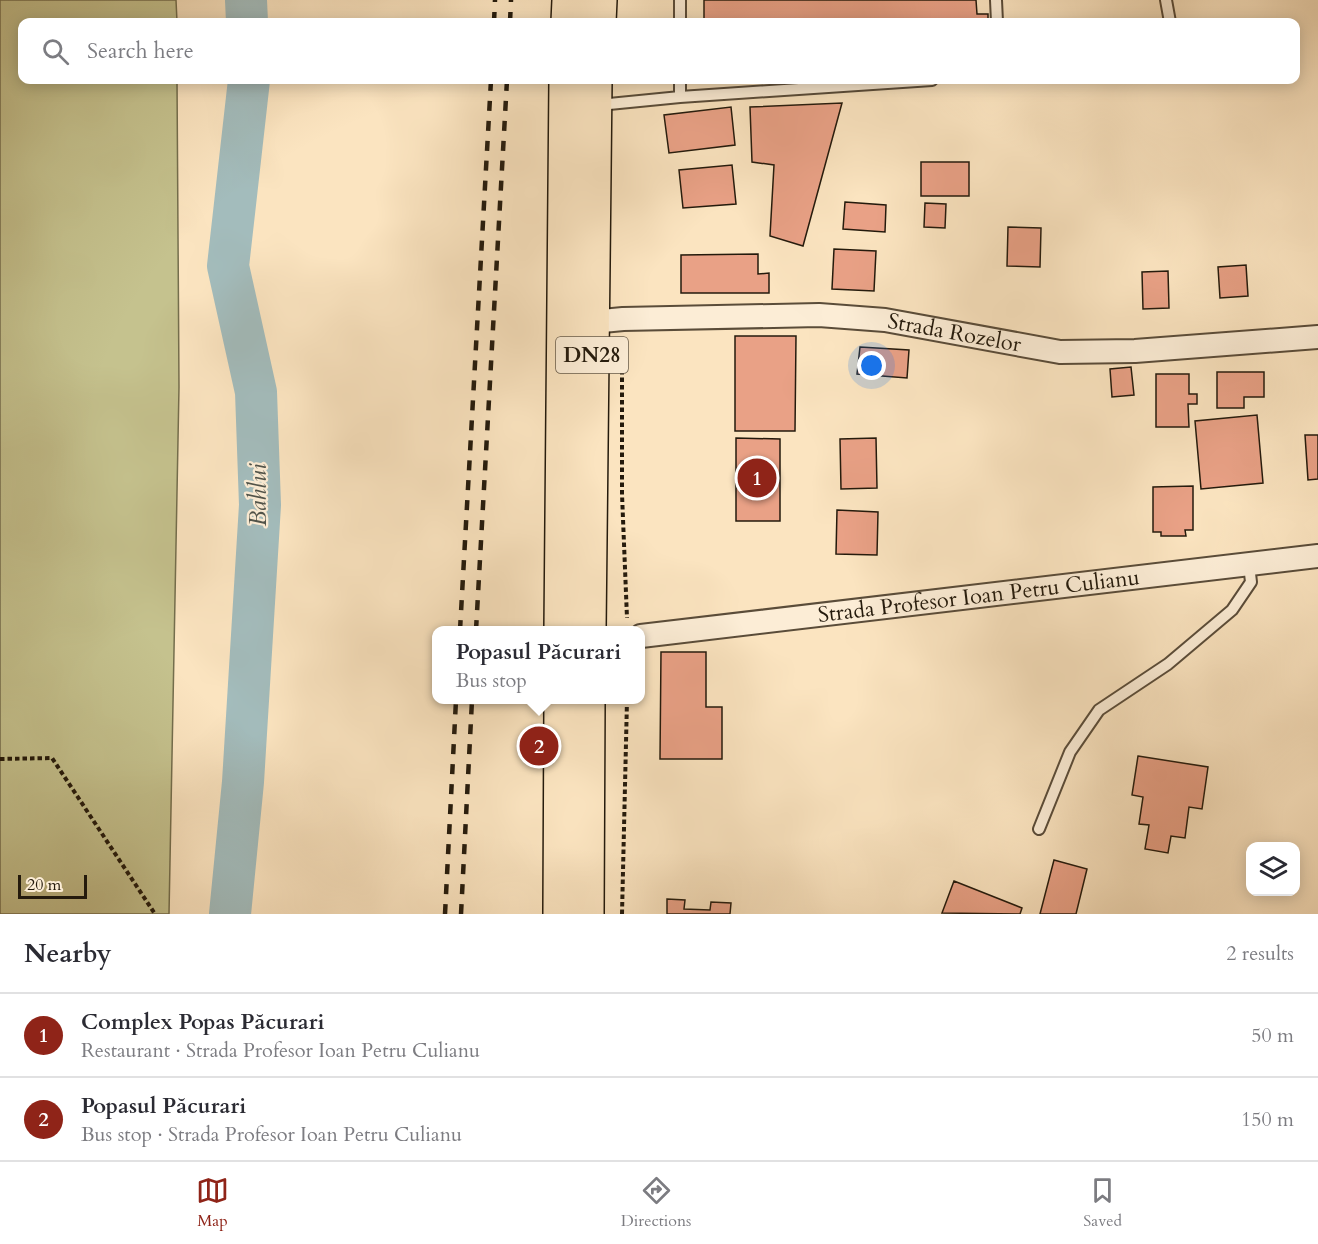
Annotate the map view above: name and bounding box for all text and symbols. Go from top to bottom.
search box [18,18,1300,84]
icon: search [39,35,72,68]
text: Search here [87,36,194,66]
street label: Strada Rozelor [885,306,1025,360]
road number: DN28 [556,337,628,373]
your location [857,351,886,380]
pin: 1 [738,456,777,500]
water label: Bahlui [242,463,275,526]
street label: Strada Profesor Ioan Petru Culianu [816,562,1141,630]
popup [432,626,645,704]
text: Popasul Păcurari [456,637,621,667]
text: Bus stop [456,667,527,694]
pin: 2 [520,724,558,768]
map controls [1246,842,1300,896]
button: layers [1246,842,1300,896]
scale bar [18,872,87,900]
text: 20 m [27,874,61,896]
text: Nearby [24,936,112,971]
text: 2 results [1226,940,1294,967]
text: Complex Popas Păcurari [81,1007,325,1037]
text: 1 [38,1022,49,1049]
text: 50 m [1251,1022,1294,1049]
text: Restaurant · Strada Profesor Ioan Petru Culianu [81,1037,480,1064]
text: Popasul Păcurari [81,1091,246,1121]
text: 2 [38,1106,49,1133]
text: 150 m [1241,1106,1294,1133]
text: Bus stop · Strada Profesor Ioan Petru Culianu [81,1121,462,1148]
tab: Map [196,1174,229,1232]
tab: Directions [621,1174,691,1232]
tab: Saved [1083,1174,1122,1232]

